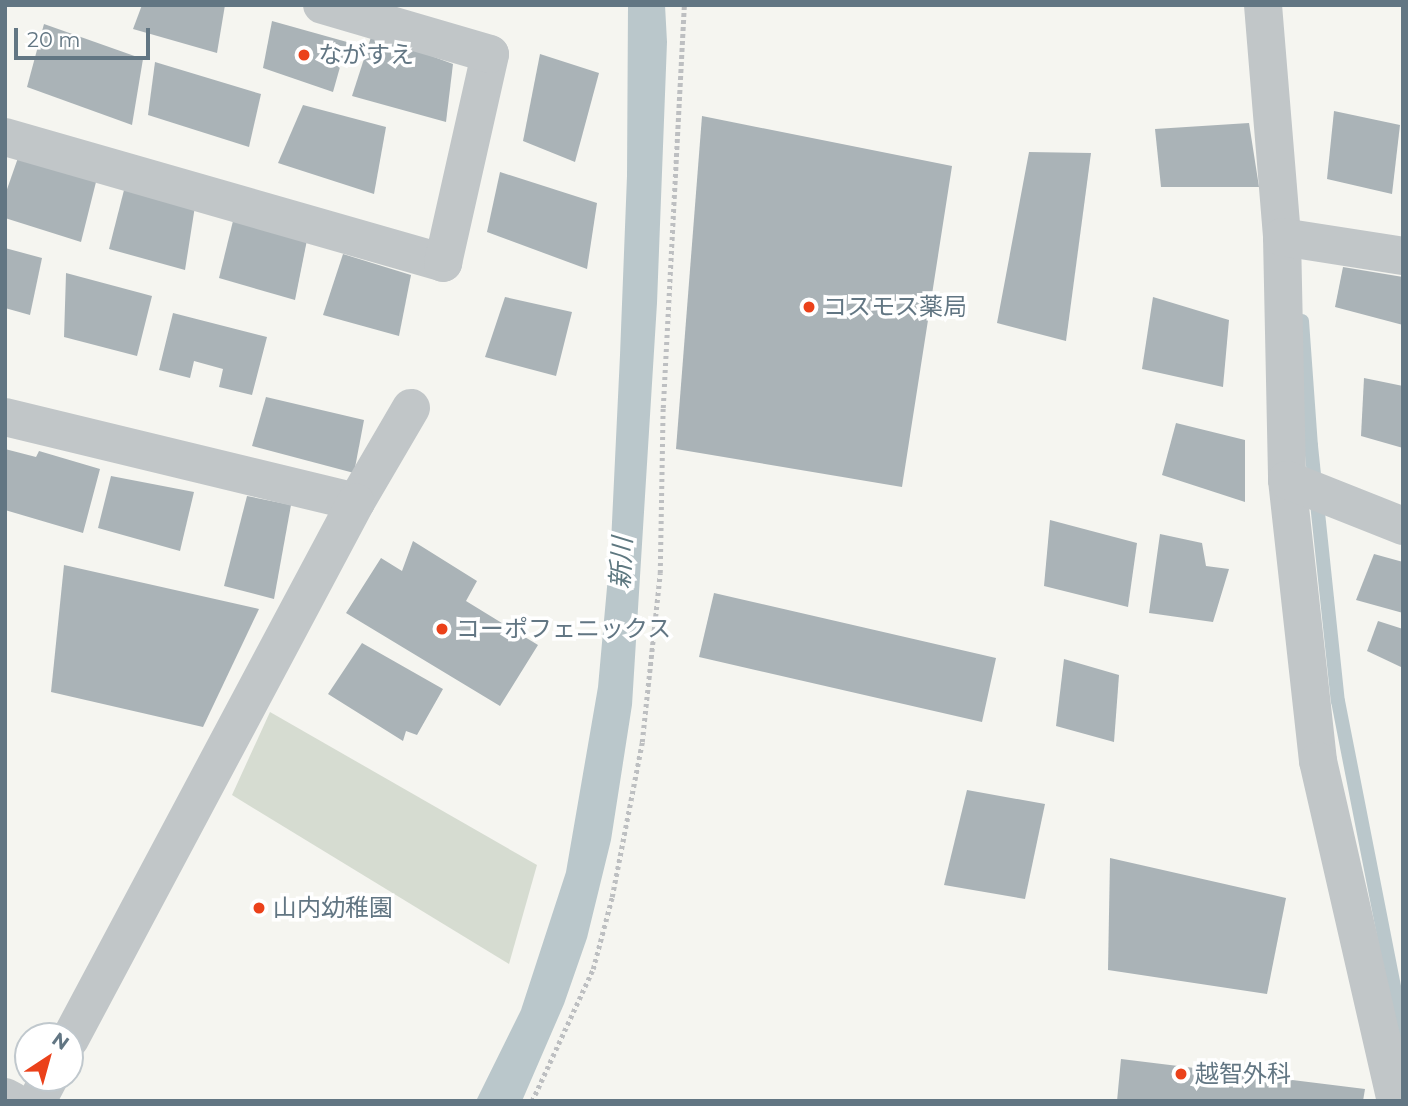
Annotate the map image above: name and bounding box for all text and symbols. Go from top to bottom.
scale bar [18,14,154,58]
text: 20 m [27,27,81,52]
place label: ながすえ [318,41,414,69]
marker: ながすえ [296,47,312,63]
place label: コスモス薬局 [823,293,967,321]
marker: コスモス薬局 [801,299,817,315]
water label: 新川 [605,536,639,590]
place label: コーポフェニックス [456,615,672,643]
marker: コーポフェニックス [434,621,450,637]
place label: 山内幼稚園 [273,894,393,922]
marker: 山内幼稚園 [251,900,267,916]
north arrow [14,1022,84,1092]
text: N [47,1027,73,1055]
place label: 越智外科 [1195,1060,1291,1088]
marker: 越智外科 [1173,1066,1189,1082]

